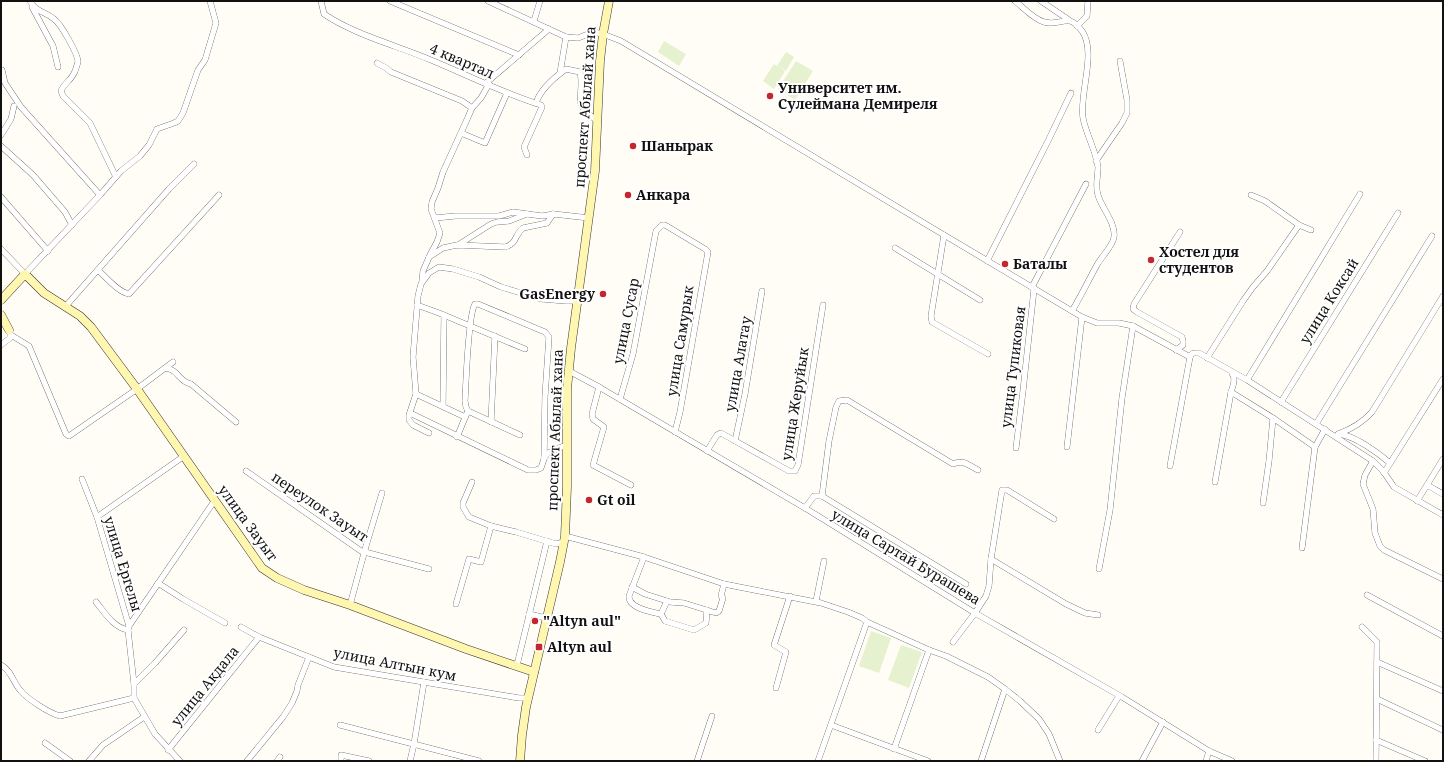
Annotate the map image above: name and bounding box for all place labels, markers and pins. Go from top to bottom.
place label: Университет им. Сулеймана Демиреля [778,78,938,113]
marker: Университет им. Сулеймана Демиреля [765,91,775,101]
place label: Шанырак [641,136,713,155]
marker: Шанырак [628,141,638,151]
place label: Анкара [636,185,690,204]
marker: Анкара [623,190,633,200]
place label: Хостел для студентов [1159,242,1240,277]
place label: Баталы [1013,254,1068,273]
marker: Хостел для студентов [1146,255,1156,265]
marker: Баталы [1000,259,1010,269]
place label: GasEnergy [519,284,596,303]
marker: GasEnergy [598,289,608,299]
place label: Gt oil [597,490,636,509]
marker: Gt oil [584,495,594,505]
place label: "Altyn aul" [543,611,621,630]
marker: "Altyn aul" [530,616,540,626]
place label: Altyn aul [547,637,612,656]
marker: Altyn aul [534,642,544,652]

